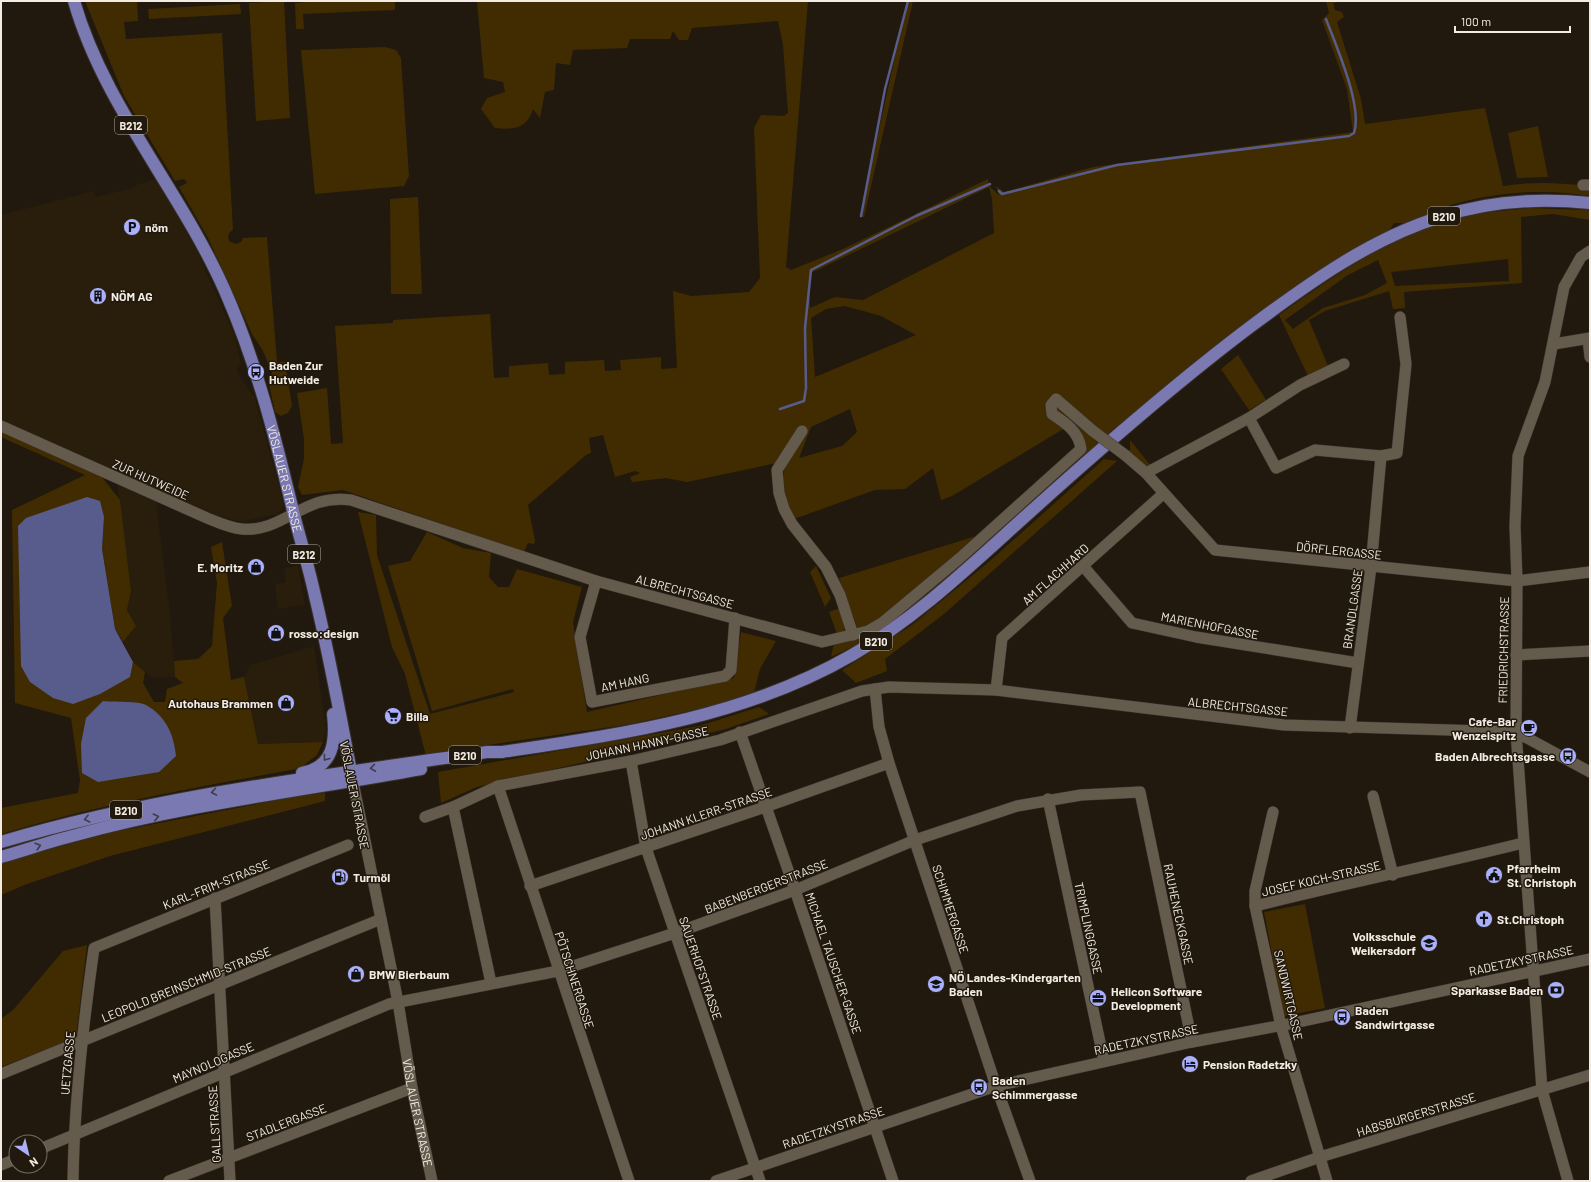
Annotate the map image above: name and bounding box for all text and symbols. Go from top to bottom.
scale bar [1455,8,1570,34]
text: 100 m [1461,14,1491,28]
road number: B212 [115,116,147,134]
road number: B210 [1428,207,1460,225]
parking icon: nöm [122,217,142,237]
place label: nöm [145,220,168,234]
building icon: NÖM AG [88,286,108,306]
place label: NÖM AG [111,289,153,303]
place label: Baden Zur Hutweide [269,358,323,386]
bus stop icon: Baden Zur Hutweide [246,362,266,382]
street label: VÖSLAUER STRASSE [265,423,305,534]
street label: ZUR HUTWEIDE [111,456,191,502]
street label: DÖRFLERGASSE [1296,539,1382,561]
street label: AM FLACHHARD [1019,540,1091,608]
road number: B212 [288,545,320,563]
shop icon: E. Moritz [246,557,266,577]
place label: E. Moritz [197,560,243,574]
street label: BRANDLGASSE [1339,568,1365,650]
street label: ALBRECHTSGASSE [635,571,735,611]
street label: FRIEDRICHSTRASSE [1495,596,1511,704]
street label: MARIENHOFGASSE [1160,609,1260,641]
shop icon: rosso:design [266,623,286,643]
place label: rosso:design [289,626,359,640]
road number: B210 [860,632,892,650]
street label: AM HANG [600,670,650,694]
shop icon: Autohaus Brammen [276,693,296,713]
street label: ALBRECHTSGASSE [1187,694,1289,718]
place label: Autohaus Brammen [168,696,273,710]
supermarket icon: Billa [383,706,403,726]
place label: Billa [406,709,429,723]
place label: Cafe-Bar Wenzelspitz [1452,714,1516,742]
cafe icon: Cafe-Bar Wenzelspitz [1519,718,1539,738]
street label: JOHANN HANNY-GASSE [584,723,710,763]
street label: VÖSLAUER STRASSE [338,740,372,850]
road number: B210 [449,746,481,764]
bus stop icon: Baden Albrechtsgasse [1558,746,1578,766]
place label: Baden Albrechtsgasse [1435,749,1555,763]
one-way arrow [324,753,331,760]
one-way arrow [370,763,376,772]
street label: JOHANN KLERR-STRASSE [638,784,774,842]
one-way arrow [211,787,217,796]
road number: B210 [110,801,142,819]
one-way arrow [153,813,159,821]
one-way arrow [84,815,90,823]
one-way arrow [35,842,42,851]
street label: KARL-FRIM-STRASSE [161,856,271,912]
street label: BABENBERGERSTRASSE [702,856,830,916]
street label: JOSEF KOCH-STRASSE [1260,857,1382,899]
place label: Pfarrheim St. Christoph [1507,861,1576,889]
street label: RAUHENECKGASSE [1161,862,1197,966]
street label: SCHIMMERGASSE [930,863,972,955]
public building icon: Pfarrheim St. Christoph [1484,865,1504,885]
fuel station icon: Turmöl [330,867,350,887]
place label: Turmöl [353,870,390,884]
street label: TRIMPLINGGASSE [1072,881,1106,975]
street label: MICHAEL TAUSCHER-GASSE [803,890,865,1036]
church icon: St.Christoph [1474,909,1494,929]
place label: St.Christoph [1497,912,1564,926]
street label: SAUERHOFSTRASSE [677,915,725,1021]
place label: Volksschule Weikersdorf [1351,929,1416,957]
street label: PÖTSCHNERGASSE [553,930,597,1030]
school or university icon: Volksschule Weikersdorf [1419,933,1439,953]
street label: RADETZKYSTRASSE [1467,942,1575,978]
street label: LEOPOLD BREINSCHMID-STRASSE [99,944,273,1024]
street label: SANDWIRTGASSE [1272,949,1306,1041]
shop icon: BMW Bierbaum [346,964,366,984]
place label: BMW Bierbaum [369,967,449,981]
place label: NÖ Landes-Kindergarten Baden [949,970,1081,998]
school or university icon: NÖ Landes-Kindergarten Baden [926,974,946,994]
bank icon: Sparkasse Baden [1546,980,1566,1000]
place label: Sparkasse Baden [1451,983,1543,997]
place label: Helicon Software Development [1111,984,1203,1012]
office icon: Helicon Software Development [1088,988,1108,1008]
place label: Baden Sandwirtgasse [1355,1003,1435,1031]
bus stop icon: Baden Sandwirtgasse [1332,1007,1352,1027]
street label: RADETZKYSTRASSE [1092,1021,1200,1057]
street label: UETZGASSE [57,1031,77,1095]
street label: MAYNOLOGASSE [170,1039,256,1085]
hotel icon: Pension Radetzky [1180,1054,1200,1074]
street label: VÖSLAUER STRASSE [400,1057,436,1168]
place label: Pension Radetzky [1203,1057,1297,1071]
place label: Baden Schimmergasse [992,1073,1078,1101]
bus stop icon: Baden Schimmergasse [969,1077,989,1097]
street label: GALLSTRASSE [205,1085,223,1163]
street label: HABSBURGERSTRASSE [1355,1089,1477,1139]
street label: STADLERGASSE [244,1100,328,1144]
street label: RADETZKYSTRASSE [780,1103,886,1151]
north arrow [8,1134,48,1174]
text: N [27,1155,41,1170]

